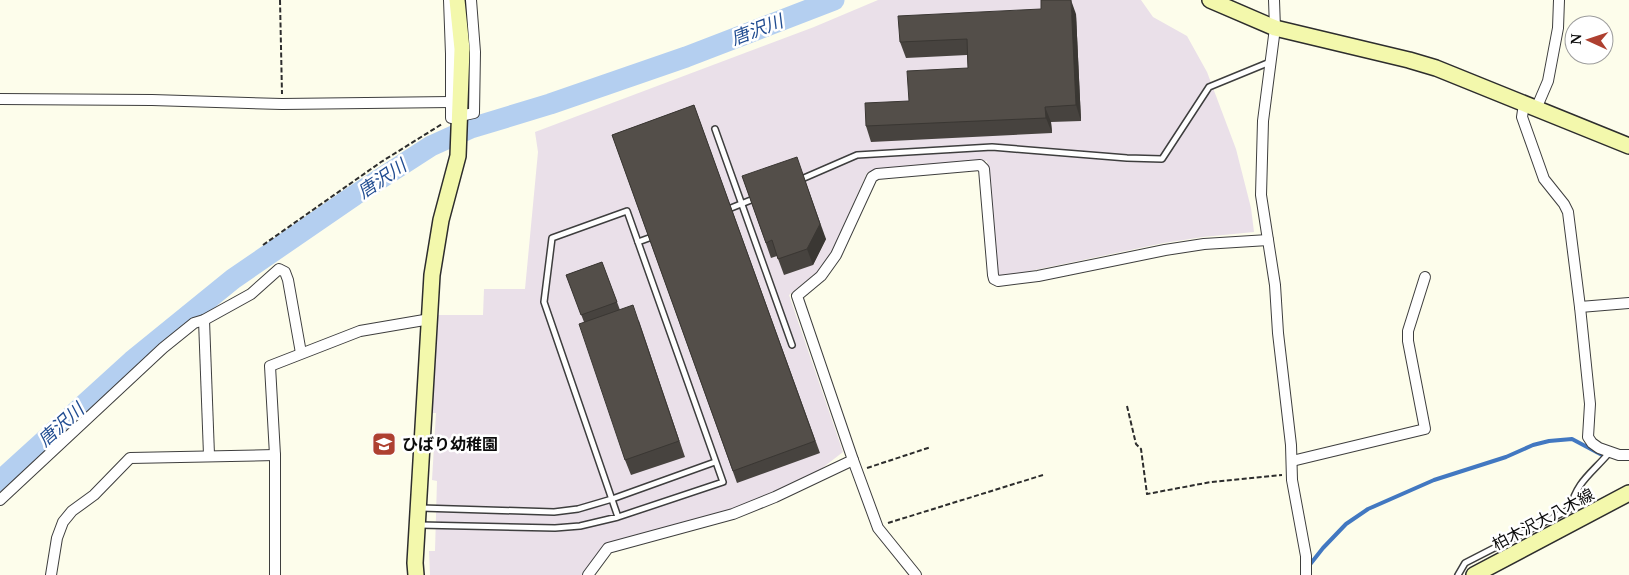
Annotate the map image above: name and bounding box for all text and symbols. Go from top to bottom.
water label: 唐沢川 [727,7,788,50]
north arrow [1564,15,1614,65]
text: N [1566,33,1585,45]
water label: 唐沢川 [352,152,412,203]
water label: 唐沢川 [32,396,90,451]
school or university icon: ひばり幼稚園 [371,431,397,457]
place label: ひばり幼稚園 [402,433,498,455]
street label: 柏木沢大八木線 [1488,483,1598,555]

